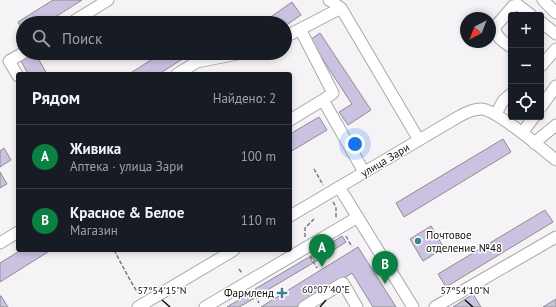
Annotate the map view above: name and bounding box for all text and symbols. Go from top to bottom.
north arrow [460,12,496,48]
map controls [508,12,544,120]
button: + [508,12,544,48]
search box [16,16,292,60]
icon: search [30,27,52,49]
text: Поиск [62,29,102,48]
button: − [508,48,544,84]
button: locate [508,84,544,120]
text: Рядом [32,87,80,109]
text: Найдено: 2 [213,90,276,107]
your location [345,134,365,154]
text: Живика [70,139,121,158]
street label: улица Зари [358,140,412,180]
text: A [41,148,49,165]
text: 100 m [241,148,276,165]
text: Аптека · улица Зари [70,158,183,175]
text: Красное & Белое [70,203,184,222]
text: B [41,212,49,229]
text: 110 m [241,212,276,229]
text: Магазин [70,222,118,239]
place label: Почтовое отделение №48 [426,228,502,255]
pin: A [309,234,335,267]
marker: Почтовое отделение №48 [413,236,423,246]
pin: B [372,251,398,284]
text: 60°07'40"E [302,283,350,296]
text: 57°54'15"N [137,284,187,297]
text: 57°54'10"N [440,284,490,297]
place label: Фармленд [224,286,274,300]
marker: Фармленд [277,288,287,298]

